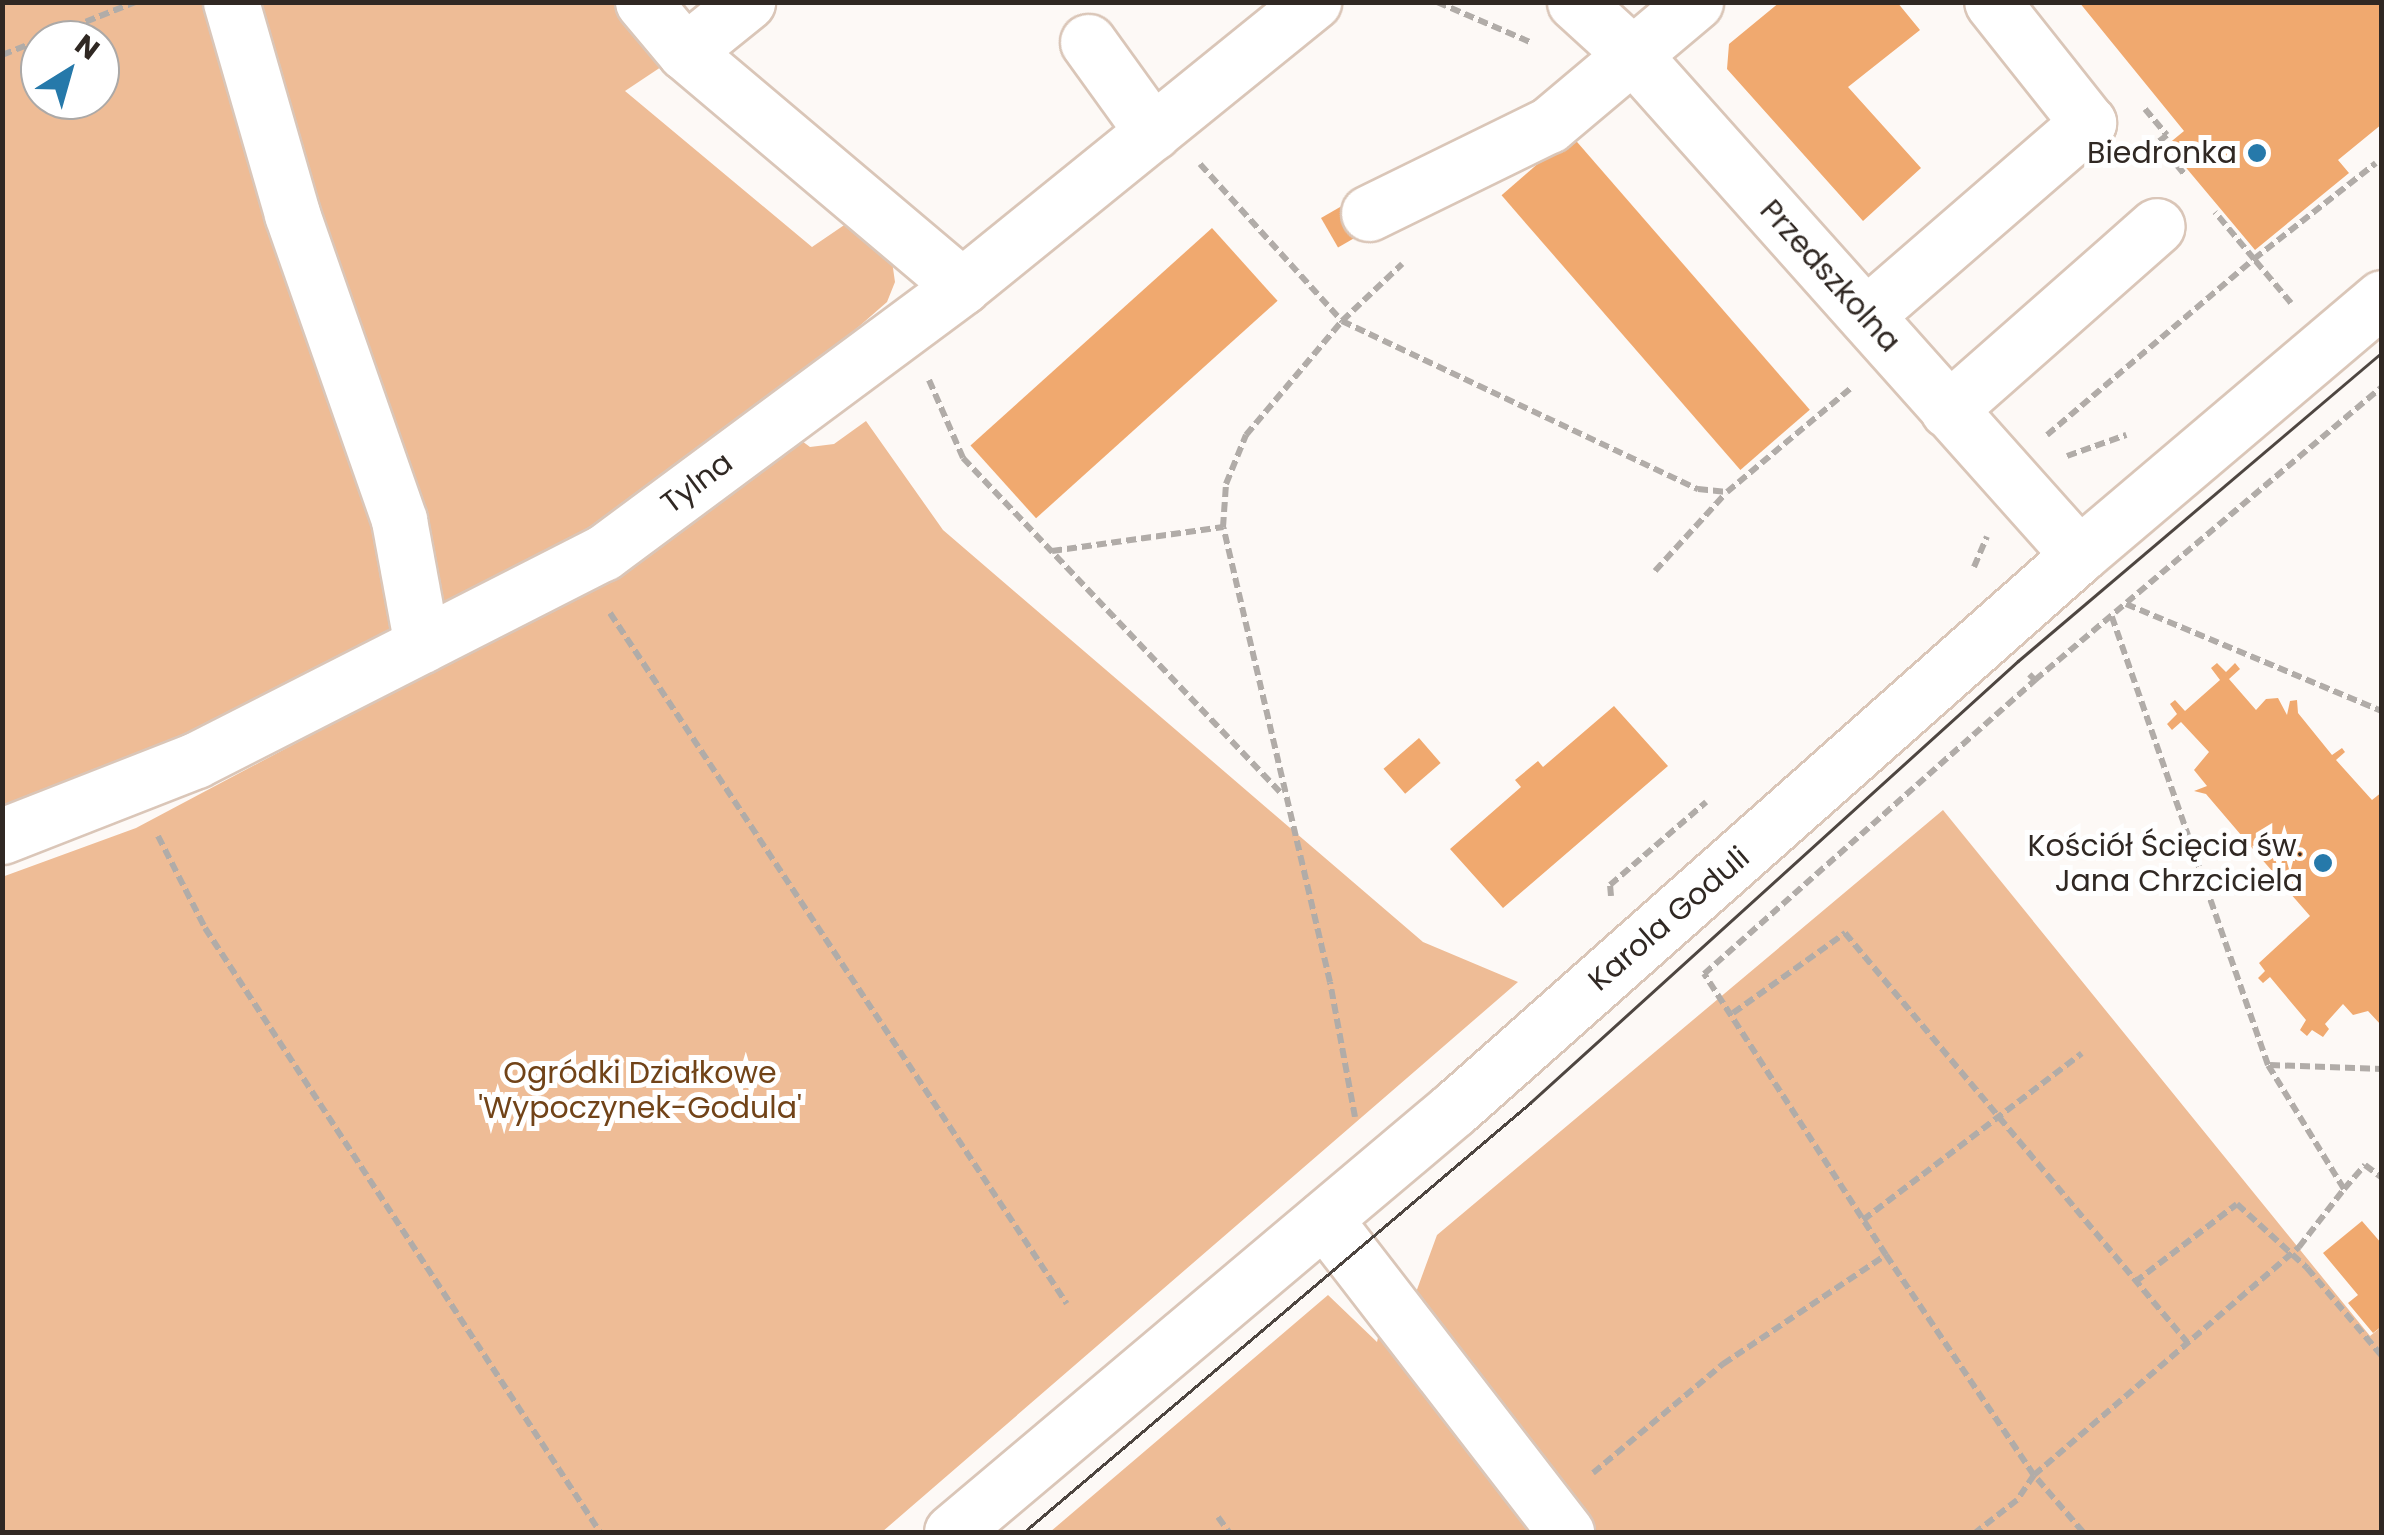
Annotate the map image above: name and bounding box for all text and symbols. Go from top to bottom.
north arrow [20,20,120,120]
text: N [67,25,107,69]
place label: Biedronka [2087,135,2237,171]
marker: Biedronka [2246,142,2268,164]
street label: Przedszkolna [1752,193,1908,359]
street label: Tylna [654,445,740,521]
place label: Kościół Ścięcia św. Jana Chrzciciela [2028,828,2303,898]
street label: Karola Goduli [1581,839,1757,999]
marker: Kościół Ścięcia św. Jana Chrzciciela [2312,852,2334,874]
park label: Ogródki Działkowe 'Wypoczynek-Godula' [478,1055,802,1126]

